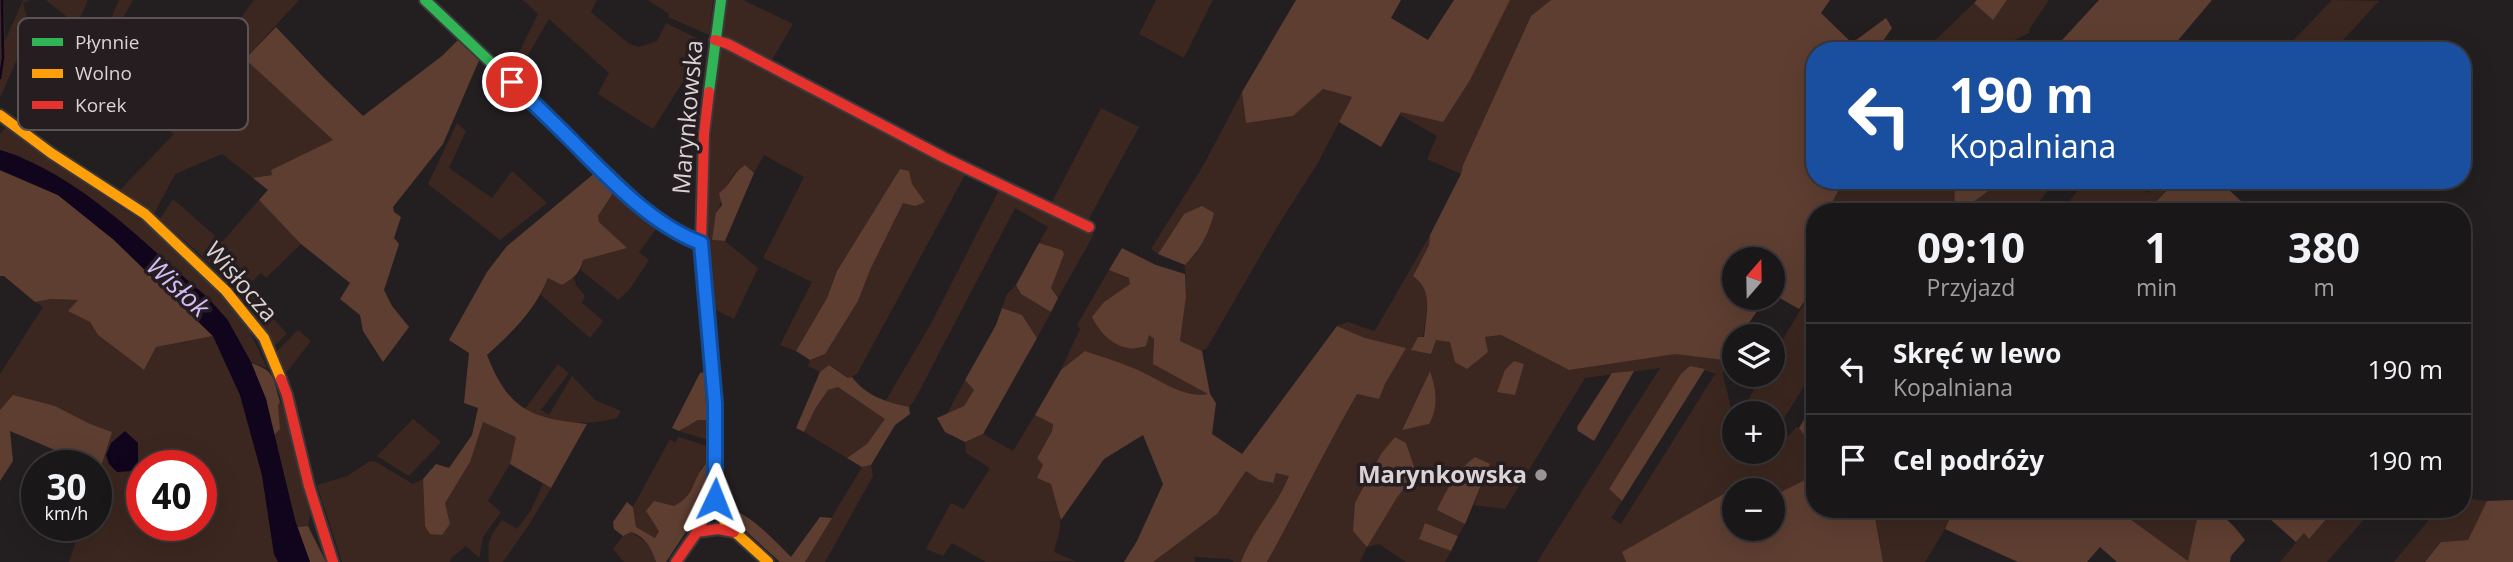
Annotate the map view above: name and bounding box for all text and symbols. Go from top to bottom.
legend [18,18,248,130]
text: Płynnie [75,29,140,55]
street label: Marynkowska [663,38,710,195]
pin [482,52,542,112]
text: Wolno [75,60,132,86]
text: 190 m [1949,61,2094,127]
icon: arrive [493,63,531,101]
icon: left [1834,70,1925,161]
text: Korek [75,92,126,118]
text: Kopalniana [1949,124,2116,167]
text: 09:10 [1917,218,2025,275]
text: 1 [2144,218,2169,275]
text: 380 [2288,218,2360,275]
street label: Wisłocza [198,234,286,328]
north arrow [1722,247,1785,310]
map controls [1722,247,1785,541]
water label: Wisłok [139,248,219,325]
text: Przyjazd [1926,271,2015,303]
text: min [2136,271,2177,303]
text: m [2313,271,2335,303]
button: layers [1722,324,1785,387]
text: Skręć w lewo [1893,335,2061,371]
icon: left [1834,350,1872,388]
text: 190 m [2368,351,2443,387]
text: Kopalniana [1893,371,2013,403]
button: + [1722,401,1785,464]
icon: arrive [1834,441,1872,479]
text: Cel podróży [1893,442,2044,478]
text: 190 m [2368,442,2443,478]
speed limit sign: 40 [126,450,217,541]
place label: Marynkowska [1358,457,1527,490]
position arrow [678,462,752,536]
text: 30 [46,463,87,510]
marker: Marynkowska [1533,467,1549,483]
button: − [1722,478,1785,541]
text: km/h [45,501,88,525]

